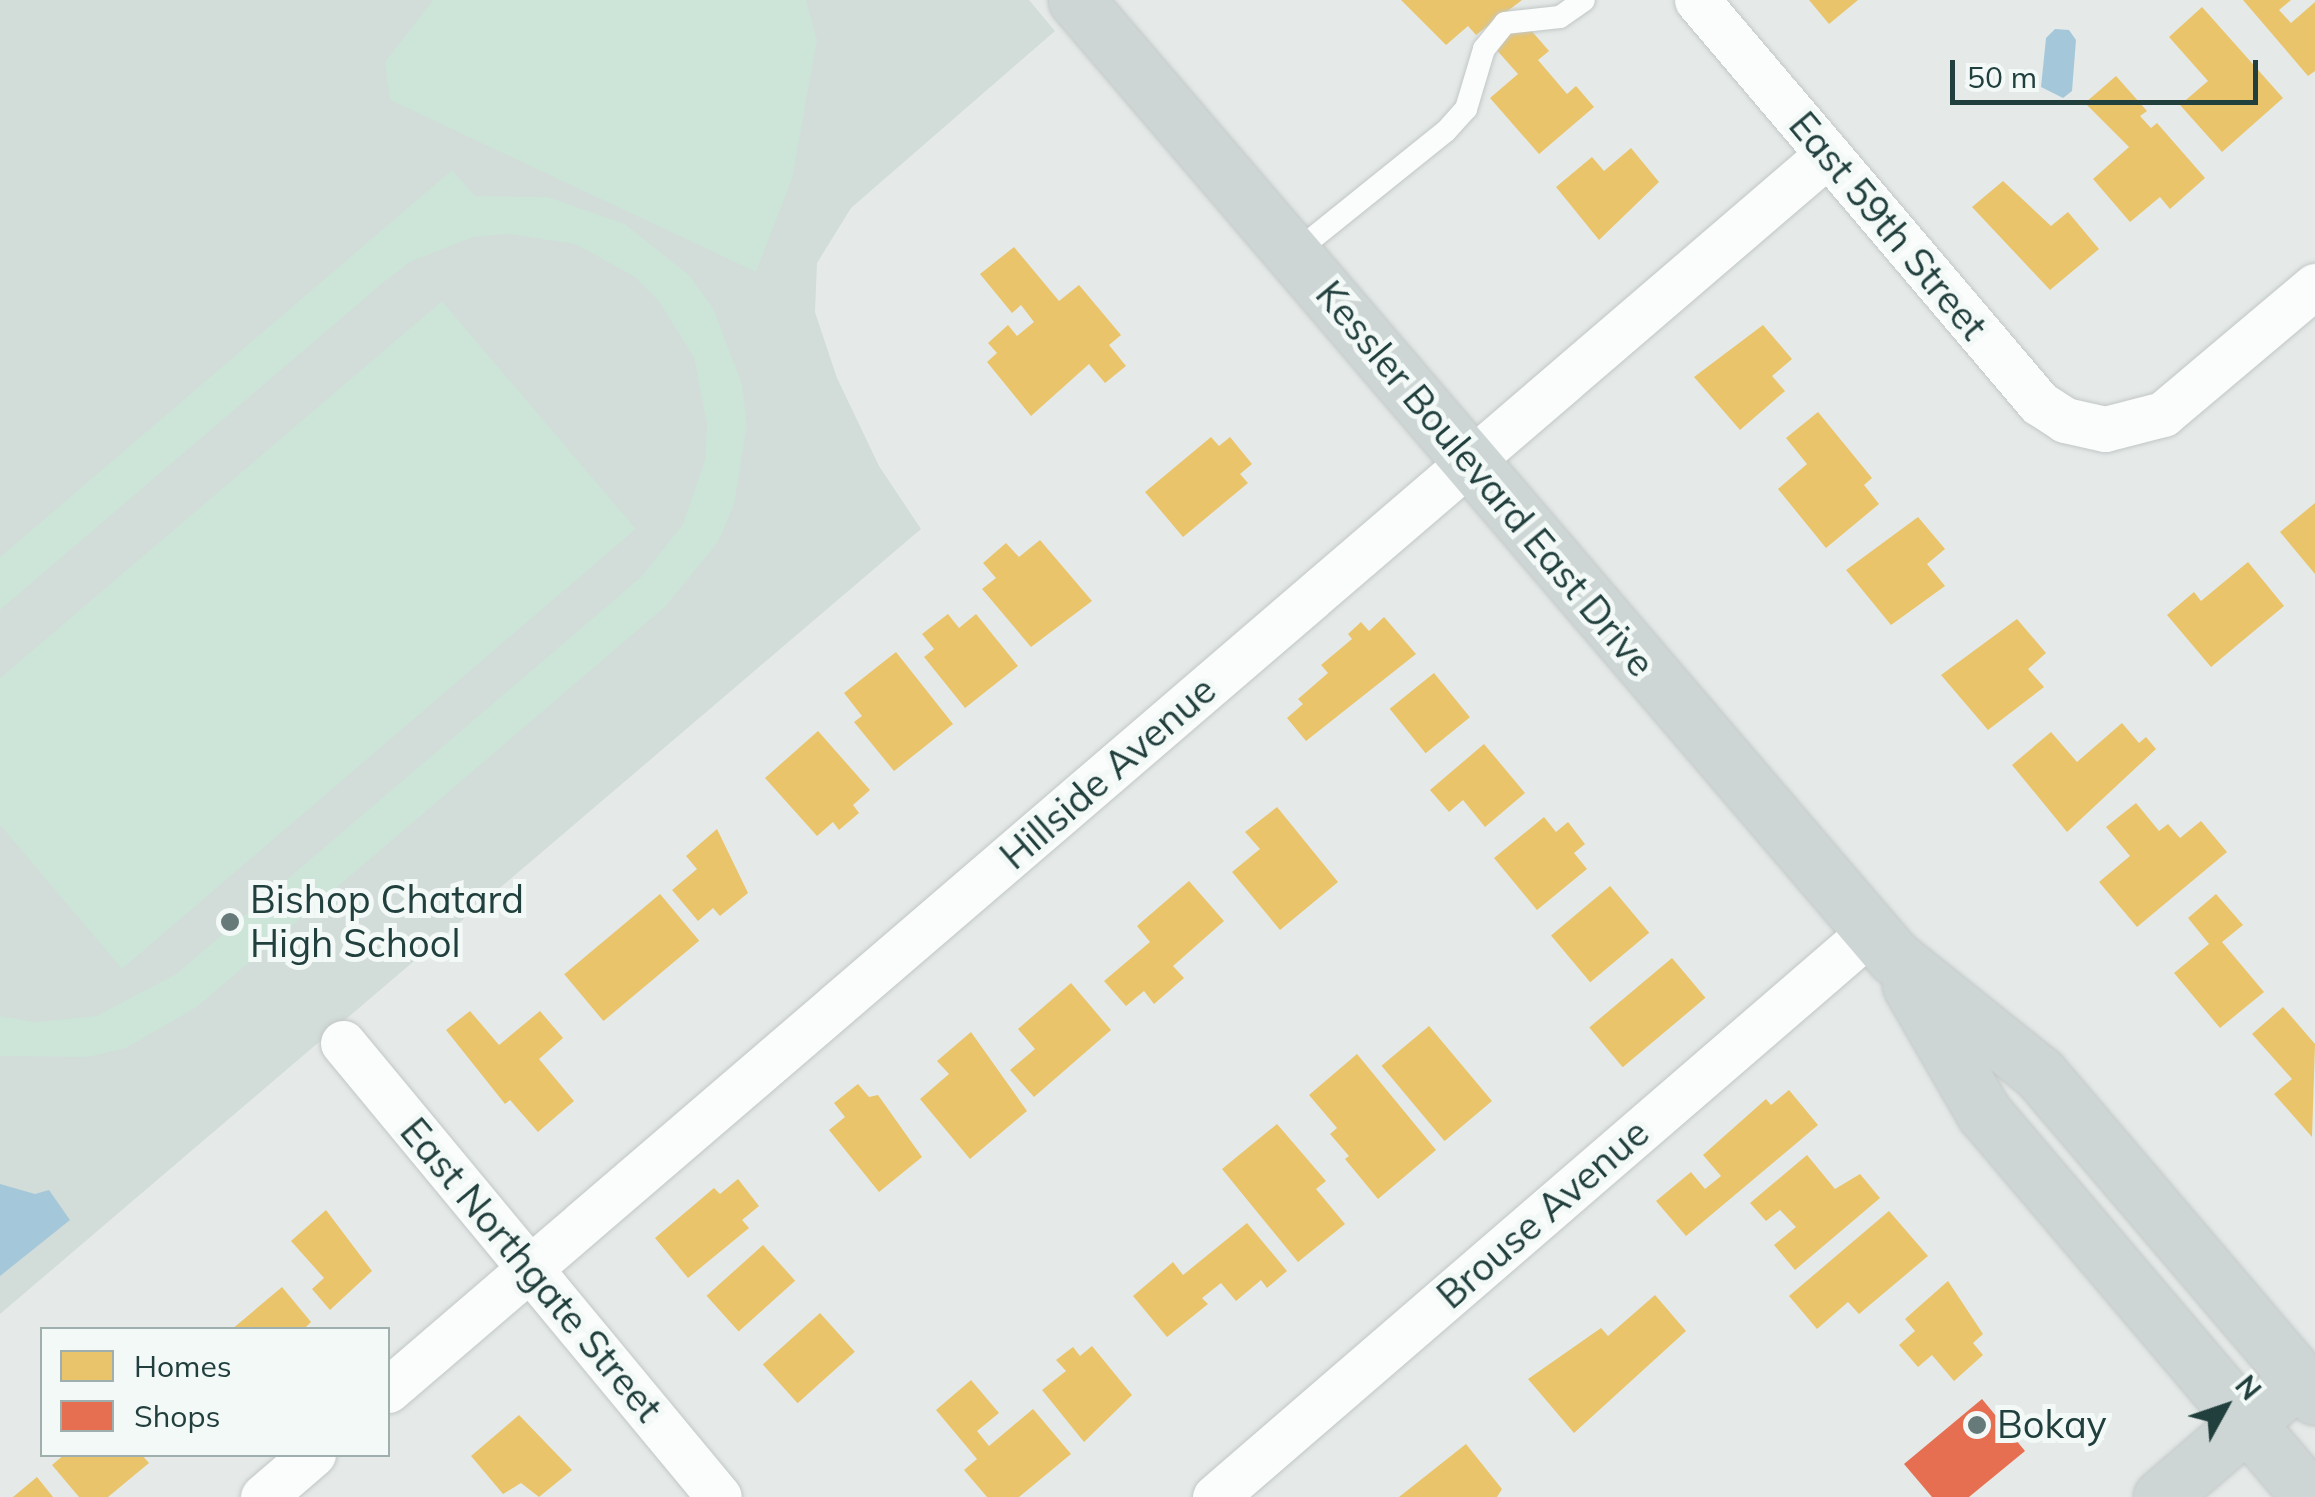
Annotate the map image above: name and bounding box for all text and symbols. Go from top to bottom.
scale bar [1955,40,2262,102]
text: 50 m [1967,58,2037,96]
street label: East 59th Street [1780,103,1996,349]
street label: Kessler Boulevard East Drive [1306,272,1664,686]
street label: Hillside Avenue [991,667,1225,879]
place label: Bishop Chatard High School [250,877,524,966]
marker: Bishop Chatard High School [219,911,241,933]
street label: East Northgate Street [391,1109,671,1431]
street label: Brouse Avenue [1428,1110,1658,1318]
legend [40,1327,390,1457]
text: Homes [134,1347,232,1385]
north arrow [2175,1357,2275,1457]
text: N [2228,1368,2269,1407]
text: Shops [134,1397,220,1435]
place label: Bokay [1997,1402,2107,1448]
marker: Bokay [1966,1414,1988,1436]

